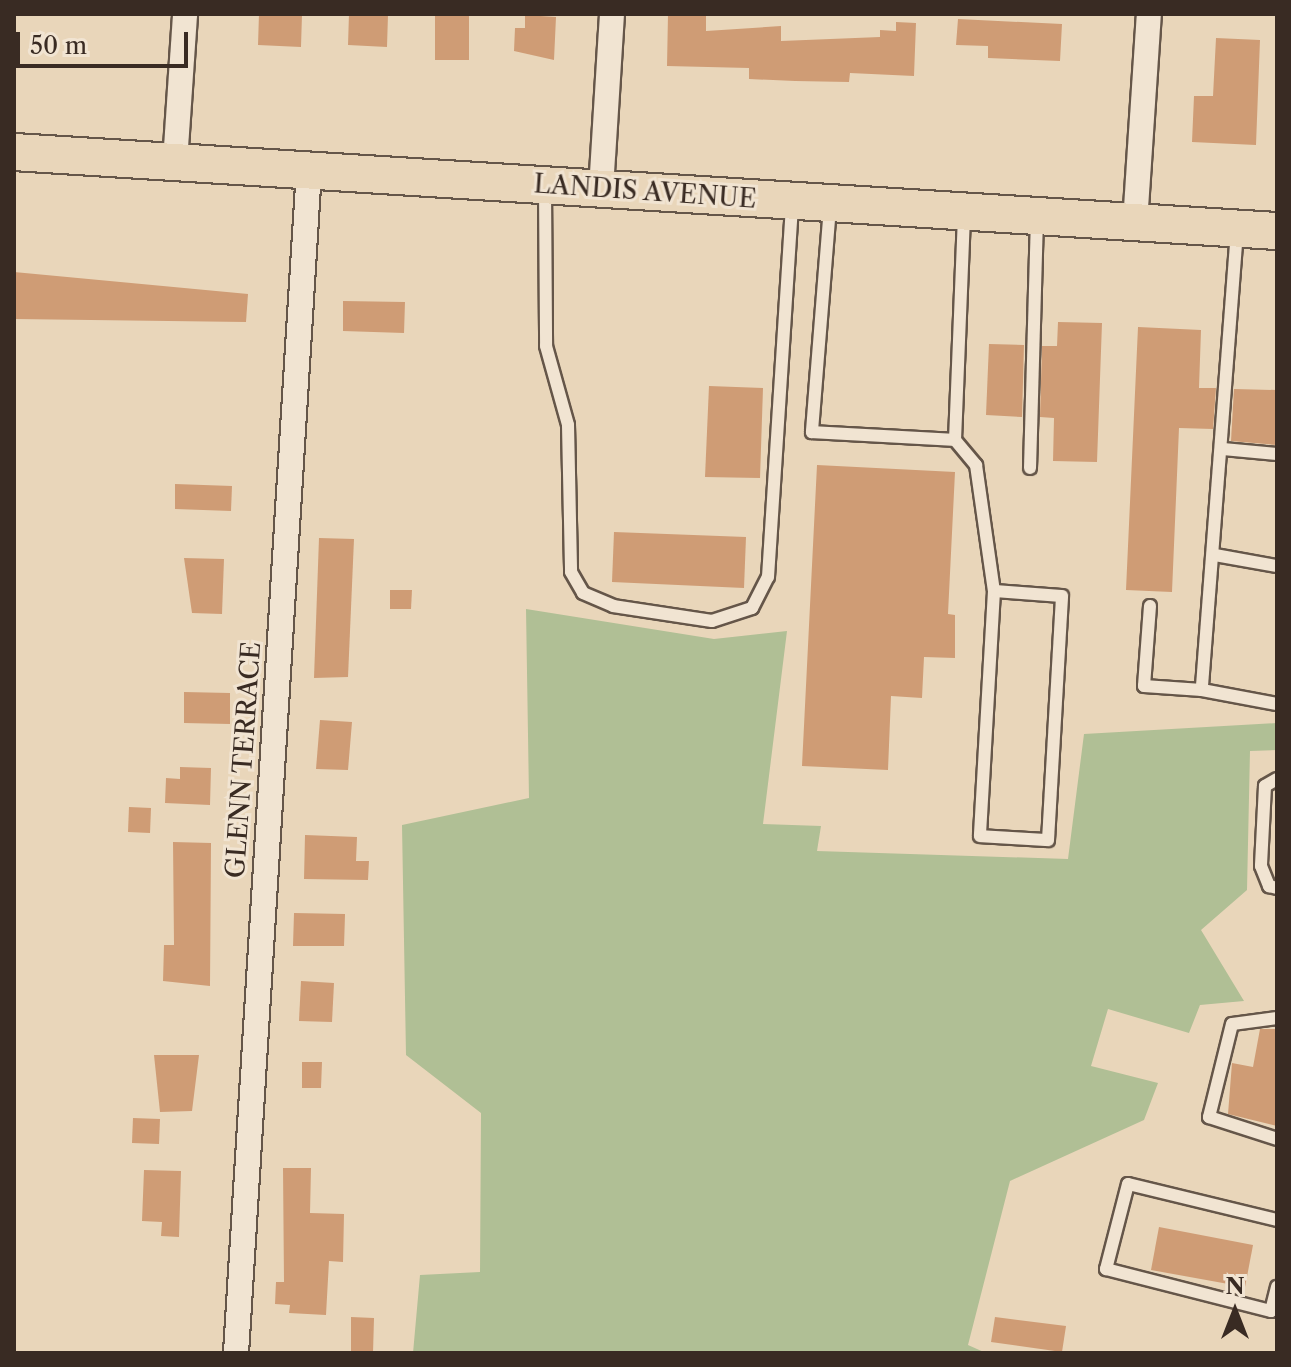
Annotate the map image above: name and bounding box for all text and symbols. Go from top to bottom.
scale bar [20,16,192,66]
text: 50 m [30,31,87,60]
street label: LANDIS AVENUE [532,169,758,215]
street label: GLENN TERRACE [220,640,268,880]
north arrow [1195,1271,1275,1351]
text: N [1225,1273,1245,1300]

